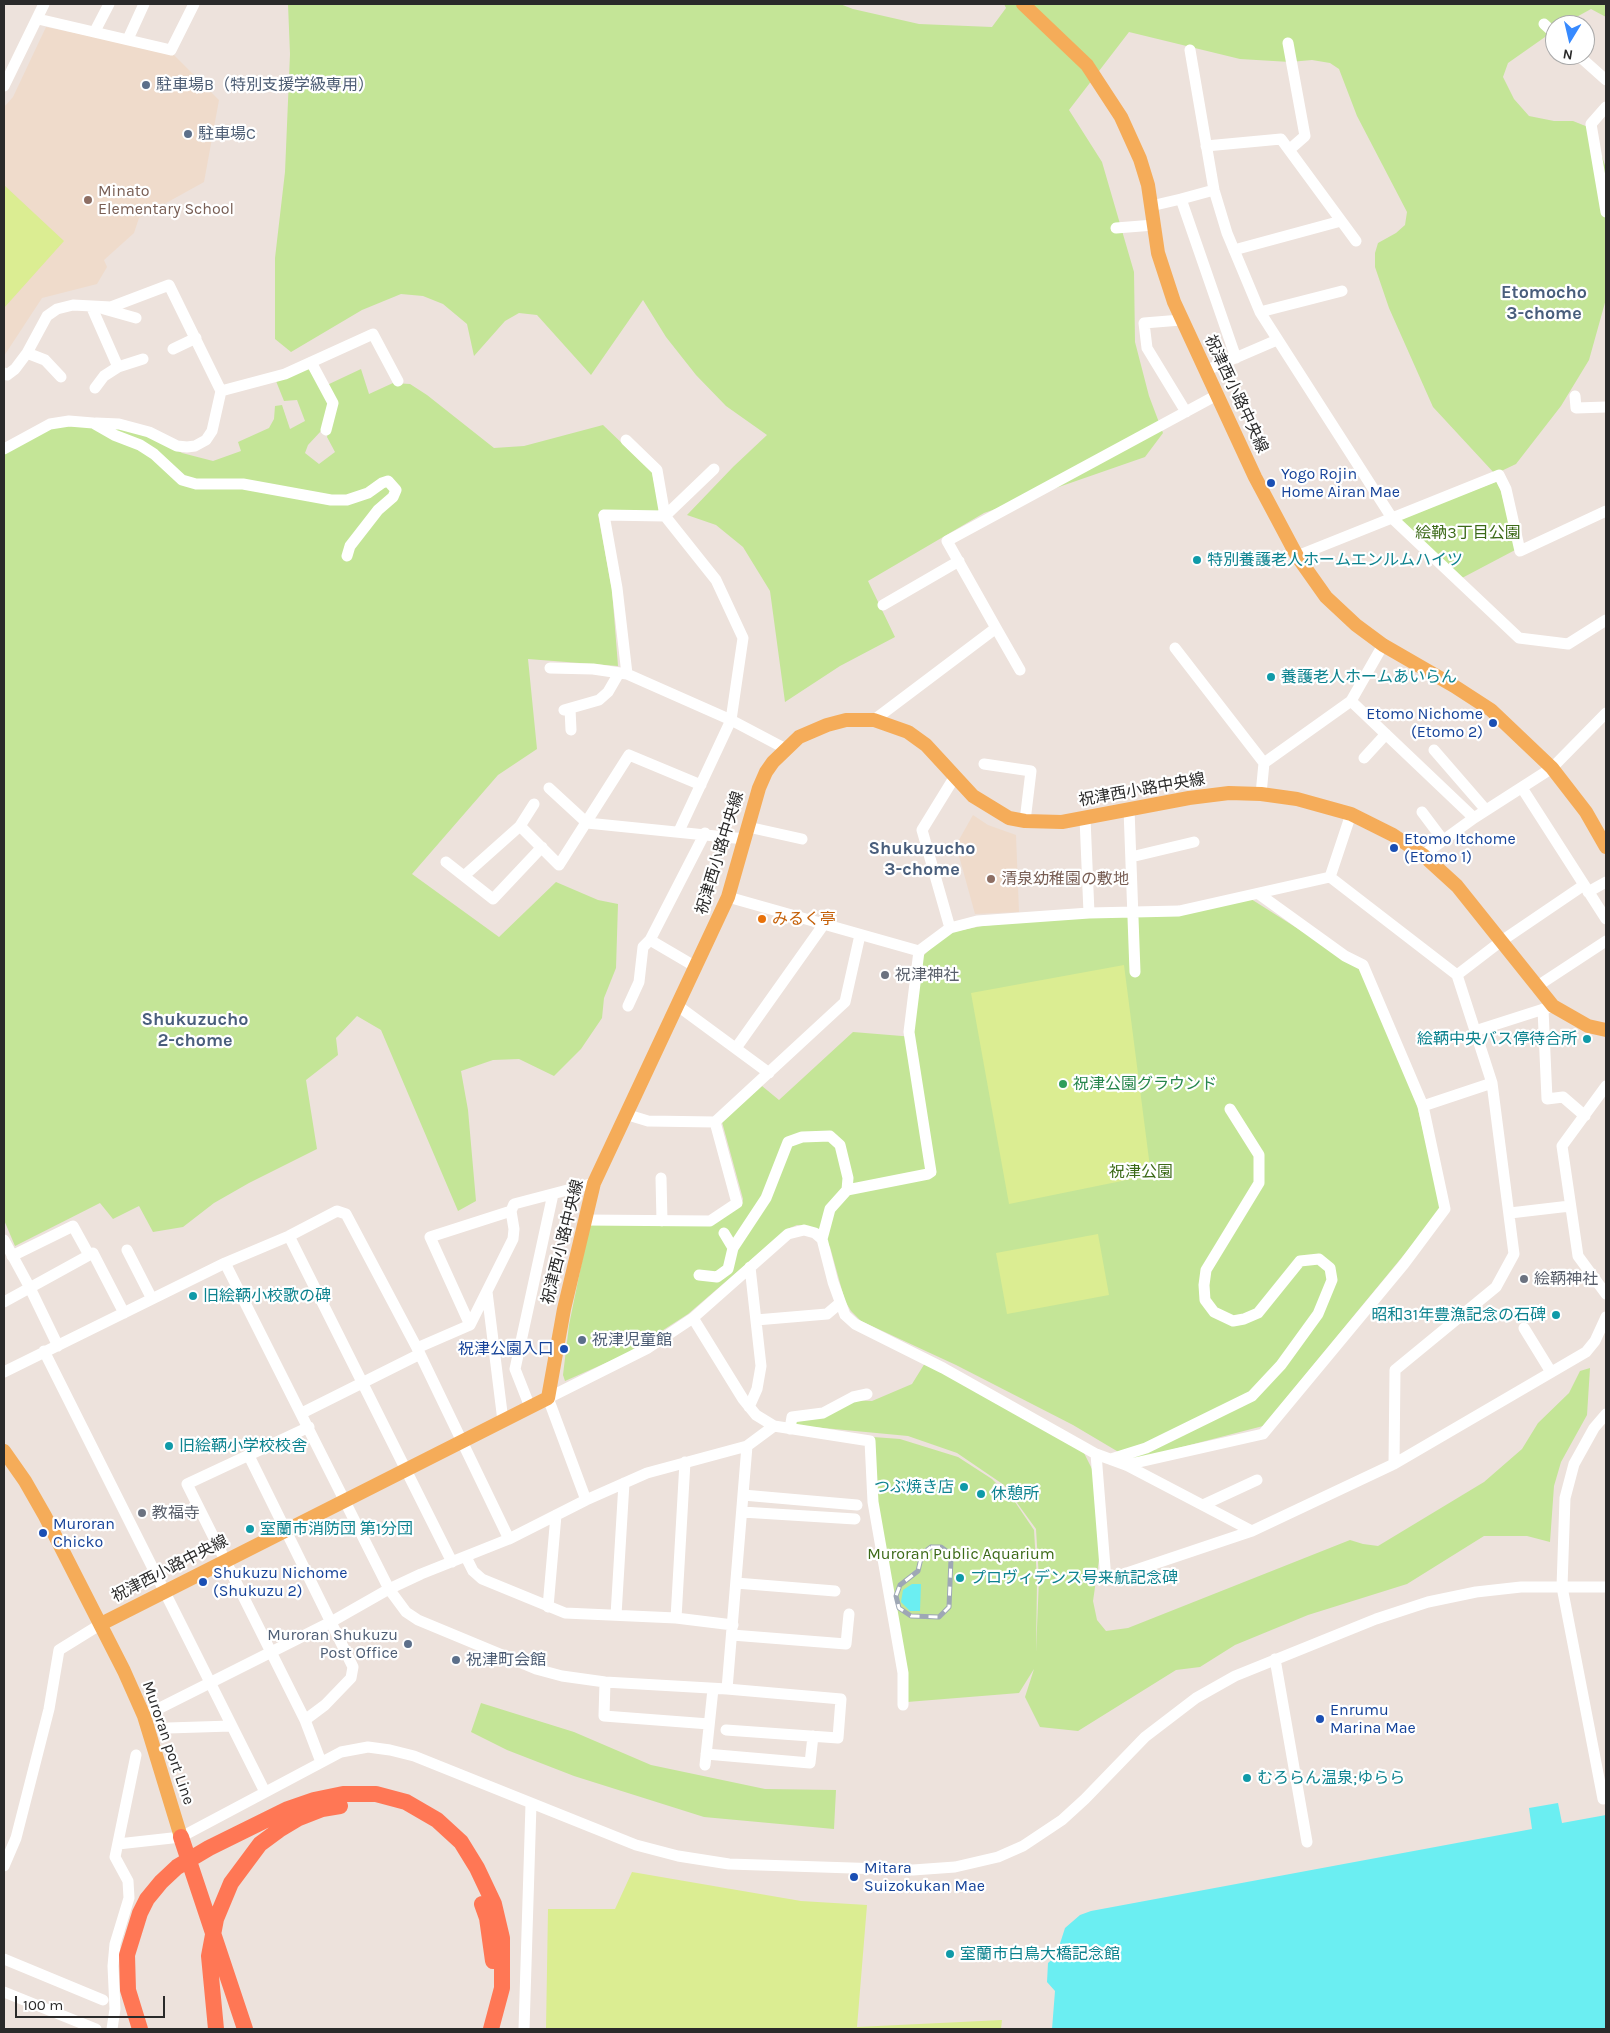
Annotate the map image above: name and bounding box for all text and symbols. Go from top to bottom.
north arrow [1545,15,1595,65]
text: N [1561,45,1574,64]
place label: 駐車場B（特別支援学級専用） [156,75,374,95]
marker: 駐車場B（特別支援学級専用） [140,79,152,91]
place label: 駐車場C [198,124,256,144]
marker: 駐車場C [182,128,194,140]
place label: Minato Elementary School [98,181,234,219]
marker: Minato Elementary School [82,194,94,206]
district label: Etomocho 3-chome [1501,282,1587,324]
street label: 祝津西小路中央線 [1200,332,1272,456]
place label: Yogo Rojin Home Airan Mae [1281,464,1400,502]
marker: Yogo Rojin Home Airan Mae [1265,477,1277,489]
park label: 絵靹3丁目公園 [1415,523,1521,543]
place label: 特別養護老人ホームエンルムハイツ [1207,550,1463,570]
marker: 特別養護老人ホームエンルムハイツ [1191,554,1203,566]
place label: 養護老人ホームあいらん [1281,667,1457,687]
marker: 養護老人ホームあいらん [1265,671,1277,683]
place label: Etomo Nichome (Etomo 2) [1366,704,1483,742]
marker: Etomo Nichome (Etomo 2) [1487,717,1499,729]
street label: 祝津西小路中央線 [1077,769,1207,811]
street label: 祝津西小路中央線 [692,789,748,917]
place label: Etomo Itchome (Etomo 1) [1404,829,1516,867]
district label: Shukuzucho 3-chome [868,838,976,881]
marker: Etomo Itchome (Etomo 1) [1388,842,1400,854]
place label: 清泉幼稚園の敷地 [1001,869,1129,889]
marker: 清泉幼稚園の敷地 [985,873,997,885]
place label: みるく亭 [772,909,836,929]
marker: みるく亭 [756,913,768,925]
place label: 祝津神社 [895,965,959,985]
marker: 祝津神社 [879,969,891,981]
district label: Shukuzucho 2-chome [141,1009,249,1052]
place label: 絵鞆中央バス停待合所 [1417,1029,1577,1049]
marker: 絵鞆中央バス停待合所 [1581,1033,1593,1045]
place label: 祝津公園グラウンド [1073,1074,1217,1094]
marker: 祝津公園グラウンド [1057,1078,1069,1090]
park label: 祝津公園 [1109,1162,1173,1182]
street label: 祝津西小路中央線 [538,1178,588,1306]
place label: 絵鞆神社 [1534,1269,1598,1289]
marker: 絵鞆神社 [1518,1273,1530,1285]
place label: 旧絵鞆小校歌の碑 [203,1286,331,1306]
marker: 旧絵鞆小校歌の碑 [187,1290,199,1302]
place label: 昭和31年豊漁記念の石碑 [1371,1305,1546,1325]
marker: 昭和31年豊漁記念の石碑 [1550,1309,1562,1321]
place label: 祝津児童館 [592,1330,672,1350]
marker: 祝津児童館 [576,1334,588,1346]
place label: 祝津公園入口 [458,1339,554,1359]
marker: 祝津公園入口 [558,1343,570,1355]
place label: 旧絵鞆小学校校舎 [179,1436,307,1456]
marker: 旧絵鞆小学校校舎 [163,1440,175,1452]
place label: つぶ焼き店 [874,1477,954,1497]
marker: つぶ焼き店 [958,1481,970,1493]
place label: 休憩所 [991,1484,1039,1504]
marker: 休憩所 [975,1488,987,1500]
place label: 教福寺 [152,1503,200,1523]
marker: 教福寺 [136,1507,148,1519]
place label: Muroran Chicko [53,1514,115,1552]
place label: 室蘭市消防団 第1分団 [260,1519,413,1539]
marker: 室蘭市消防団 第1分団 [244,1523,256,1535]
marker: Muroran Chicko [37,1527,49,1539]
street label: 祝津西小路中央線 [109,1531,231,1607]
park label: Muroran Public Aquarium [867,1544,1055,1564]
place label: Shukuzu Nichome (Shukuzu 2) [213,1563,347,1601]
place label: プロヴィデンス号来航記念碑 [970,1568,1178,1588]
marker: プロヴィデンス号来航記念碑 [954,1572,966,1584]
marker: Shukuzu Nichome (Shukuzu 2) [197,1576,209,1588]
place label: Muroran Shukuzu Post Office [267,1625,398,1663]
marker: Muroran Shukuzu Post Office [402,1638,414,1650]
place label: 祝津町会館 [466,1650,546,1670]
marker: 祝津町会館 [450,1654,462,1666]
street label: Muroran port Line [138,1679,198,1807]
place label: Enrumu Marina Mae [1330,1700,1416,1738]
marker: Enrumu Marina Mae [1314,1713,1326,1725]
place label: むろらん温泉;ゆらら [1257,1768,1405,1788]
marker: むろらん温泉;ゆらら [1241,1772,1253,1784]
place label: Mitara Suizokukan Mae [864,1858,985,1896]
marker: Mitara Suizokukan Mae [848,1871,860,1883]
place label: 室蘭市白鳥大橋記念館 [960,1944,1120,1964]
marker: 室蘭市白鳥大橋記念館 [944,1948,956,1960]
scale bar [18,1986,168,2018]
text: 100 m [23,1996,63,2014]

